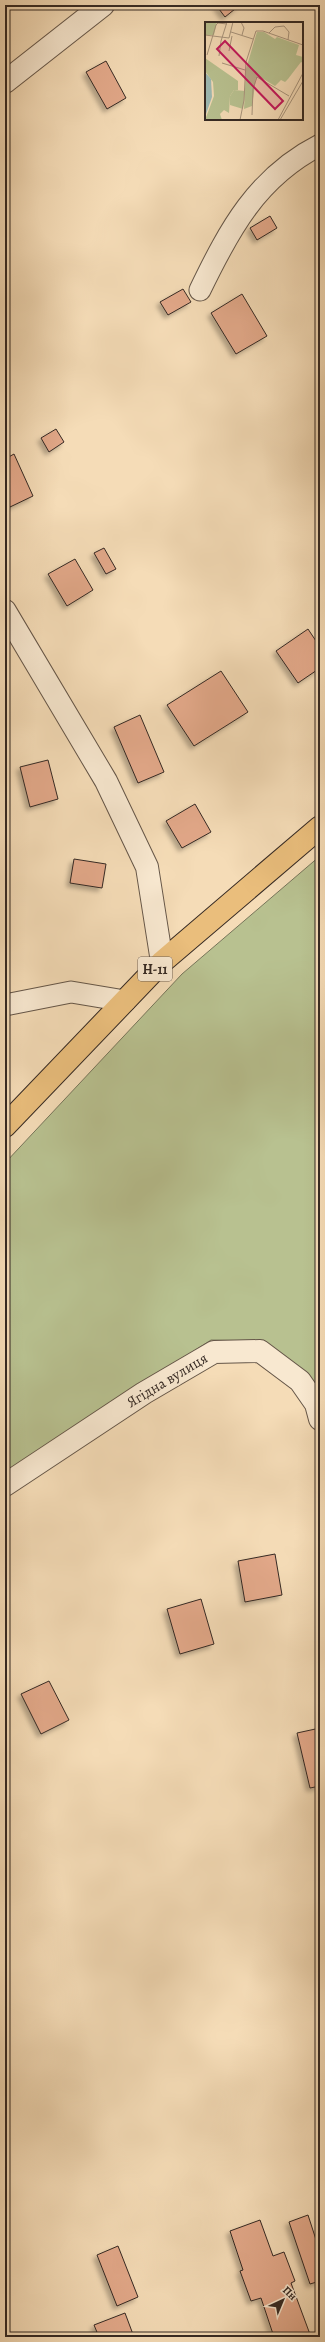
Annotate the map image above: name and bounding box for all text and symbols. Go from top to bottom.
inset map [205,22,303,120]
road number: Н-11 [138,957,172,981]
street label: Ягідна вулиця [123,1348,211,1412]
north arrow [263,2280,303,2320]
text: Пн [279,2283,300,2304]

